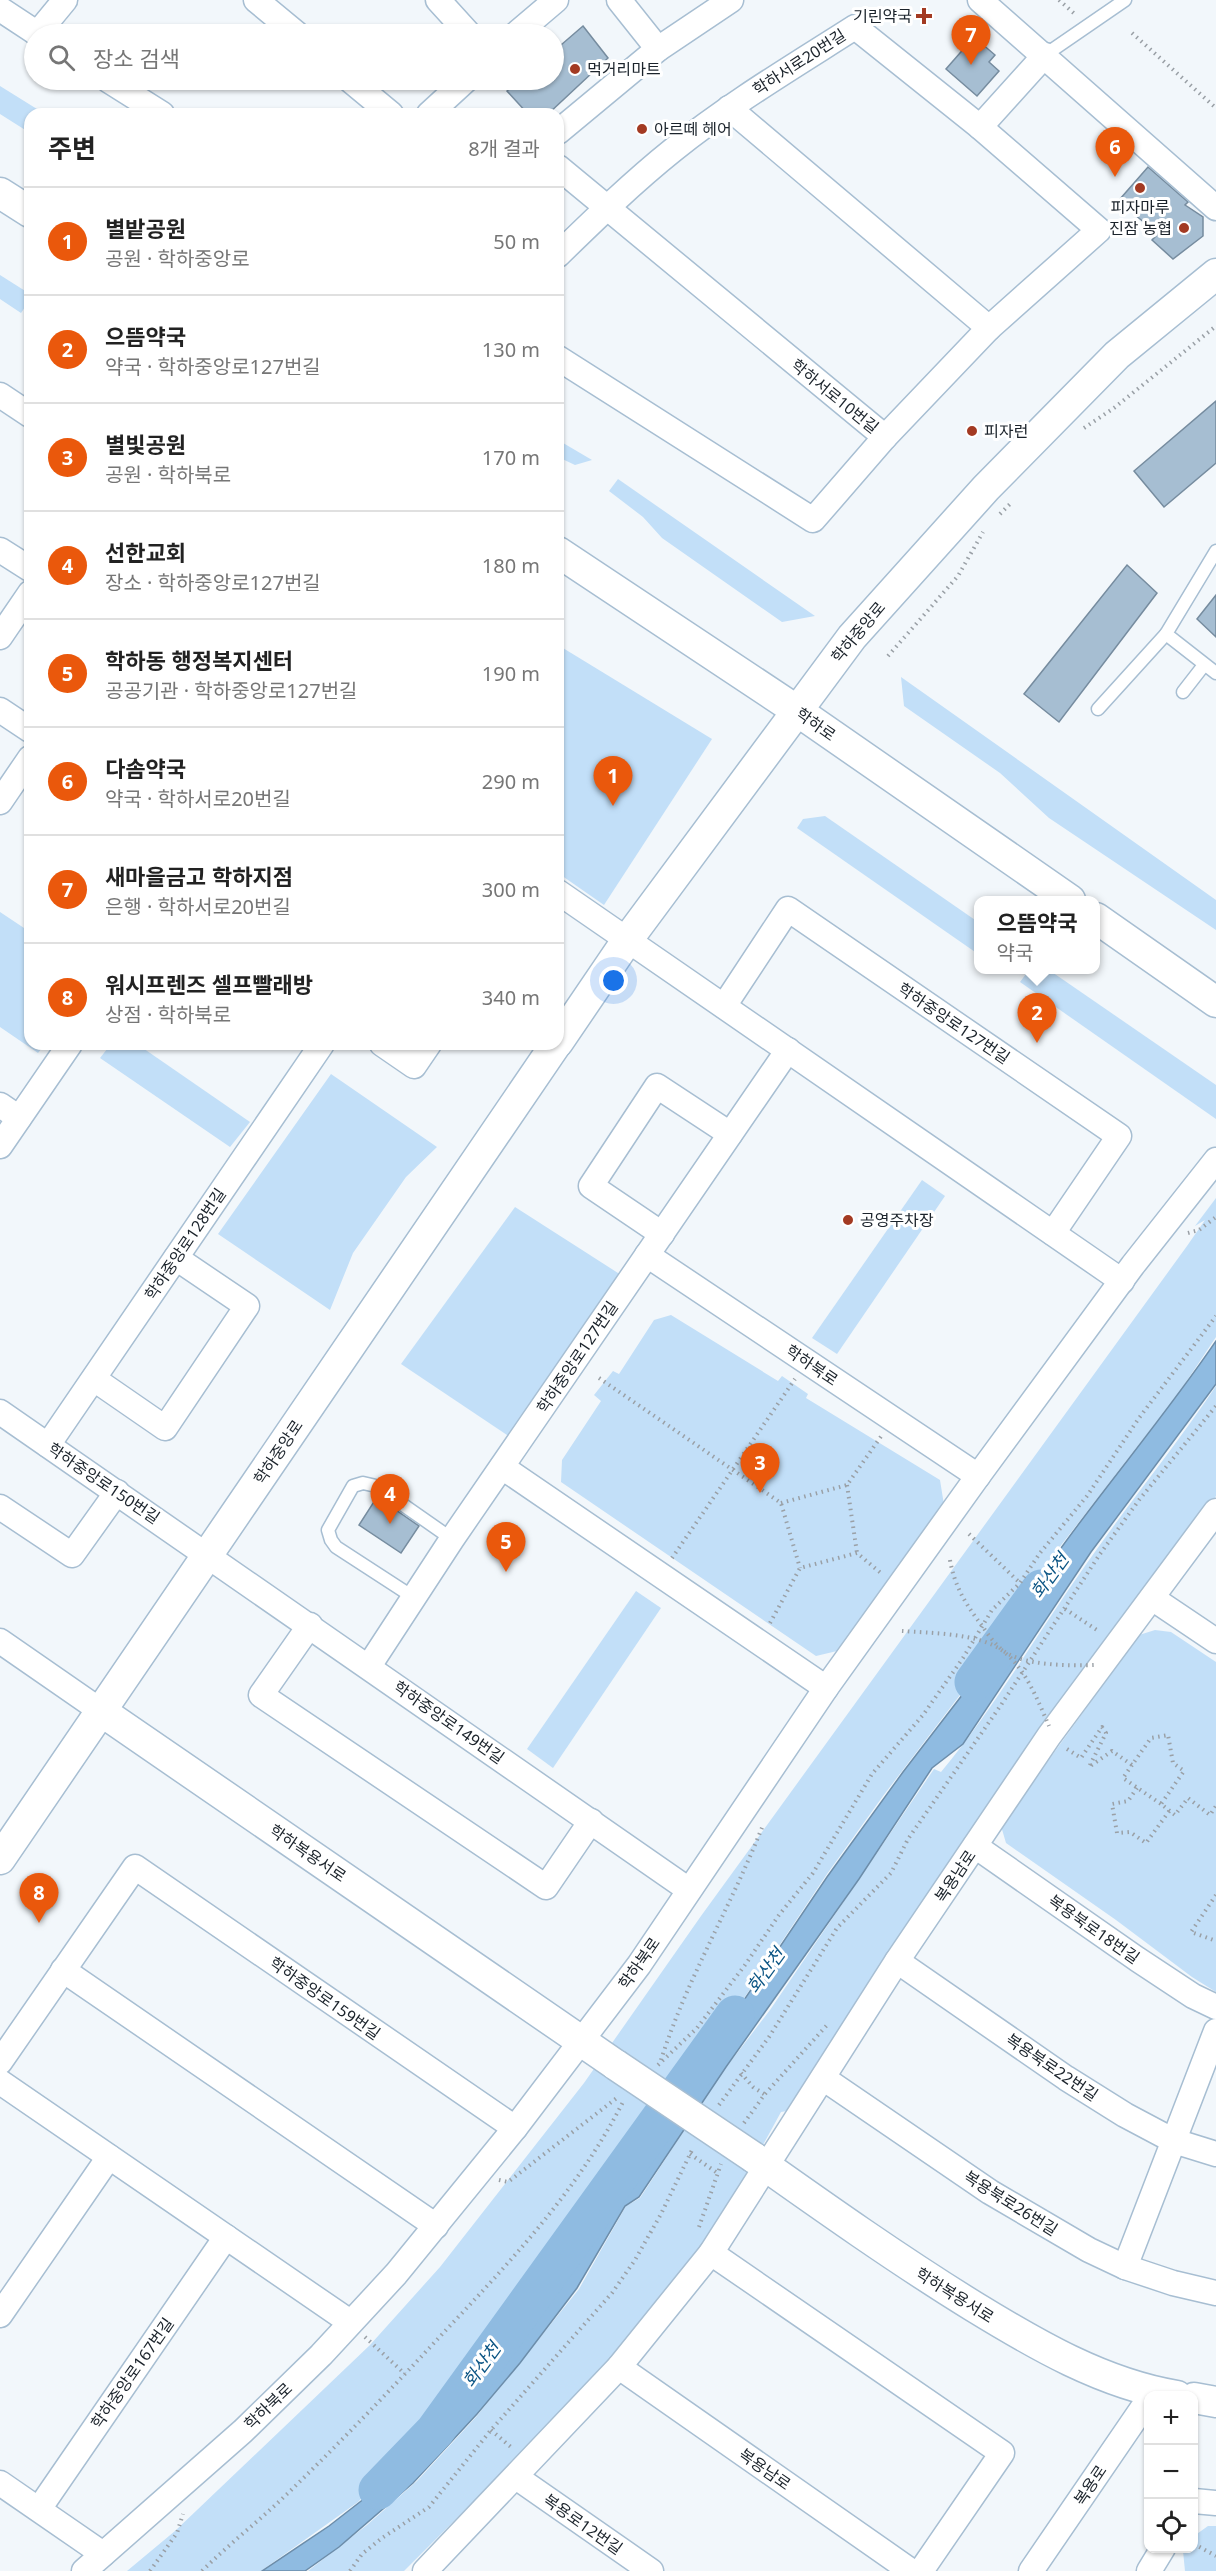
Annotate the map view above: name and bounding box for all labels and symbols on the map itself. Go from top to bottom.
place label: 기린약국 [853,5,912,27]
marker: 기린약국 [917,9,931,23]
pin: 7 [952,16,990,65]
street label: 학하서로20번길 [748,24,850,100]
place label: 먹거리마트 [587,58,661,80]
marker: 먹거리마트 [568,62,582,76]
place label: 아르떼 헤어 [654,118,732,140]
marker: 아르떼 헤어 [635,122,649,136]
pin: 6 [1096,128,1134,177]
marker: 피자마루 [1133,181,1147,195]
place label: 피자마루 [1111,196,1170,218]
place label: 진잠 농협 [1109,217,1172,239]
marker: 진잠 농협 [1177,221,1191,235]
street label: 학하서로10번길 [787,354,883,438]
place label: 피자런 [984,420,1028,442]
marker: 피자런 [965,424,979,438]
street label: 학하중앙로 [826,597,890,667]
street label: 학하로 [792,702,841,746]
pin: 1 [594,756,632,806]
your location [599,966,628,995]
street label: 학하중앙로127번길 [894,977,1014,1069]
pin: 2 [1018,994,1056,1043]
street label: 학하중앙로128번길 [139,1184,231,1304]
place label: 공영주차장 [860,1209,934,1231]
marker: 공영주차장 [841,1213,855,1227]
street label: 학하중앙로127번길 [531,1297,623,1417]
street label: 학하북로 [781,1339,843,1391]
street label: 학하중앙로 [248,1415,308,1489]
street label: 학하중앙로150번길 [44,1437,164,1529]
pin: 3 [740,1444,780,1493]
pin: 4 [370,1474,410,1524]
pin: 5 [486,1522,526,1572]
water label: 화산천 [1025,1546,1075,1603]
street label: 학하중앙로149번길 [389,1676,509,1768]
street label: 학하복용서로 [265,1819,351,1887]
street label: 복용남로 [929,1845,981,1907]
pin: 8 [20,1874,58,1923]
street label: 복용북로18번길 [1044,1889,1144,1969]
street label: 학하북로 [613,1932,665,1993]
water label: 화산천 [741,1941,791,1998]
street label: 학하중앙로159번길 [265,1952,385,2044]
street label: 복용북로22번길 [1002,2028,1102,2106]
street label: 복용북로26번길 [960,2165,1062,2241]
street label: 학하복용서로 [912,2262,999,2328]
street label: 학하중앙로167번길 [86,2313,178,2433]
water label: 화산천 [457,2335,507,2392]
street label: 학하북로 [239,2377,297,2434]
street label: 복용남로 [735,2443,796,2495]
street label: 복용로 [1069,2460,1112,2509]
street label: 복용로12번길 [539,2489,627,2559]

